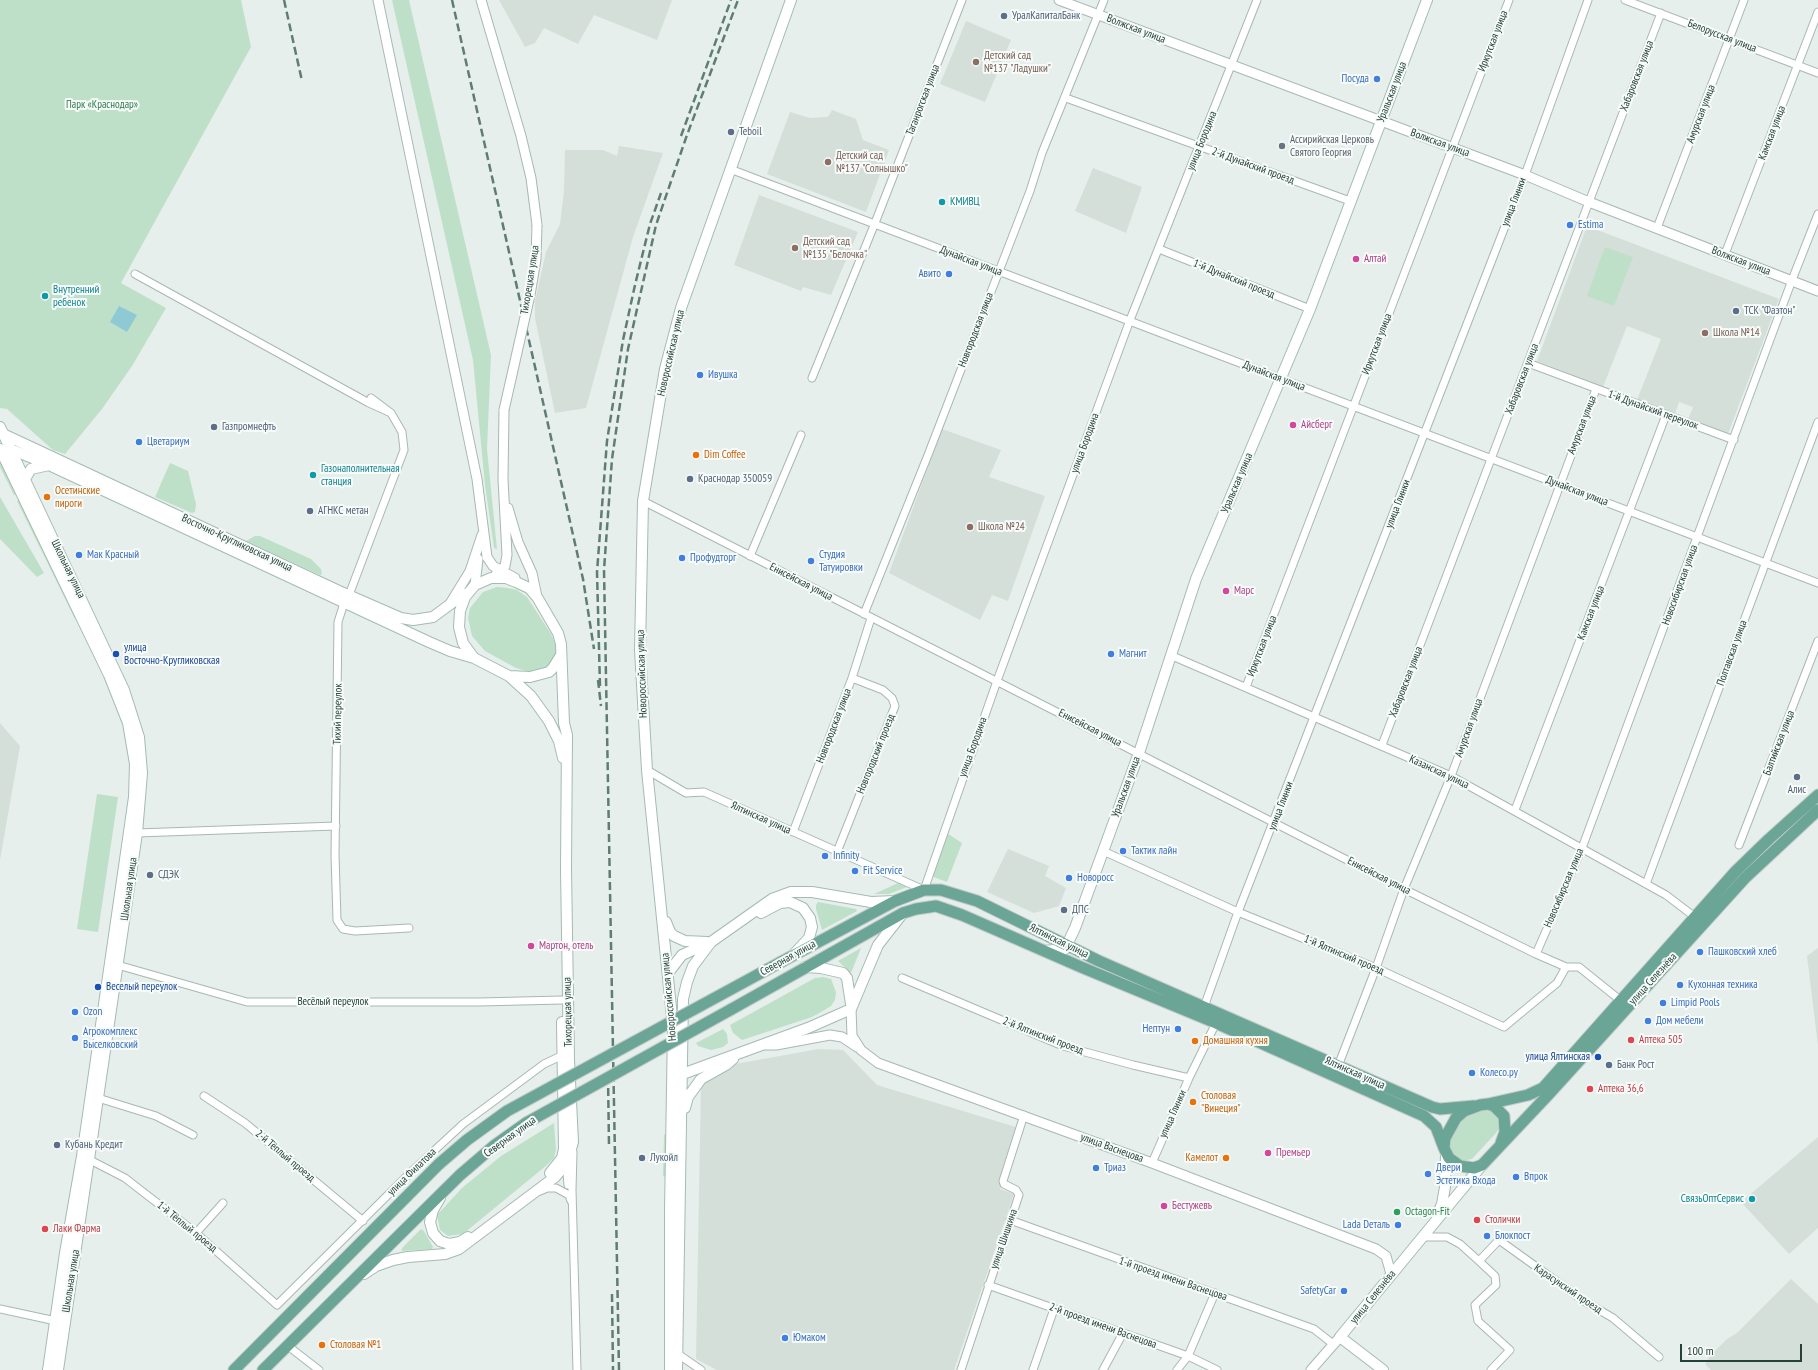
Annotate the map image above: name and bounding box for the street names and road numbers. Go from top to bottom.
street label: Иркутская улица [1475,9,1511,73]
street label: Волжская улица [1105,12,1167,46]
street label: Белорусская улица [1686,17,1758,55]
street label: Хабаровская улица [1617,39,1657,113]
street label: Уральская улица [1374,60,1410,124]
street label: Таганрогская улица [903,63,943,137]
street label: Амурская улица [1684,83,1718,145]
street label: Камская улица [1756,104,1788,162]
street label: улица Бородина [1184,109,1220,173]
street label: Волжская улица [1409,126,1471,160]
street label: 2-й Дунайский проезд [1210,145,1296,187]
street label: улица Глинки [1499,176,1529,228]
street label: Дунайская улица [938,243,1004,279]
street label: Тихорецкая улица [518,244,542,316]
street label: Волжская улица [1710,244,1772,278]
street label: 1-й Дунайский проезд [1191,257,1277,301]
street label: Новгородская улица [956,291,996,369]
street label: Новороссийская улица [655,308,687,398]
street label: Иркутская улица [1359,312,1395,376]
street label: Хабаровская улица [1502,342,1542,416]
street label: Дунайская улица [1241,358,1307,394]
street label: 1-й Дунайский переулок [1606,388,1700,432]
street label: Амурская улица [1565,394,1599,456]
street label: улица Бородина [1068,411,1102,475]
street label: Уральская улица [1218,451,1256,515]
street label: Дунайская улица [1544,473,1610,509]
street label: улица Глинки [1383,478,1413,530]
street label: Восточно-Кругликовская улица [180,512,294,574]
street label: Школьная улица [48,538,88,600]
street label: Новосибирская улица [1659,543,1701,627]
street label: Енисейская улица [767,560,835,604]
street label: Камская улица [1575,584,1607,642]
street label: Иркутская улица [1244,614,1280,678]
street label: Полтавская улица [1714,618,1750,688]
street label: Новороссийская улица [634,630,650,718]
street label: Хабаровская улица [1386,645,1426,719]
street label: Тихий переулок [331,683,345,745]
street label: Новгородская улица [814,687,854,765]
street label: Амурская улица [1452,697,1486,759]
street label: Енисейская улица [1056,706,1124,750]
street label: Балтийская улица [1761,709,1797,777]
street label: Новгородский проезд [854,712,898,796]
street label: улица Бородина [956,715,990,779]
street label: Казанская улица [1407,752,1471,792]
street label: Уральская улица [1109,755,1143,819]
street label: улица Глинки [1266,780,1296,832]
street label: Ялтинская улица [729,799,793,837]
street label: Новосибирская улица [1541,846,1587,930]
street label: Енисейская улица [1345,854,1413,898]
street label: Школьная улица [118,857,140,921]
street label: Ялтинская улица [1027,921,1091,961]
street label: 1-й Ялтинский проезд [1302,932,1386,978]
street label: Северная улица [758,937,818,979]
street label: улица Селезнёва [1626,950,1680,1008]
street label: Новороссийская улица [659,952,679,1042]
street label: Тихорецкая улица [561,977,575,1047]
street label: Весёлый переулок [297,995,369,1009]
street label: 2-й Ялтинский проезд [1001,1014,1085,1058]
street label: Ялтинская улица [1323,1054,1387,1092]
street label: улица Глинки [1157,1088,1189,1140]
street label: Северная улица [481,1114,539,1160]
street label: 2-й Тёплый проезд [253,1127,317,1185]
street label: улица Васнецова [1079,1130,1145,1166]
street label: улица Филатова [385,1146,439,1198]
street label: 1-й Тёплый проезд [154,1199,220,1255]
street label: улица Шишкина [988,1207,1020,1271]
street label: Школьная улица [60,1249,82,1313]
street label: 1-й проезд имени Васнецова [1117,1254,1229,1304]
street label: Карасунский проезд [1531,1261,1605,1317]
street label: улица Селезнёва [1347,1268,1399,1326]
street label: 2-й проезд имени Васнецова [1047,1300,1159,1352]

